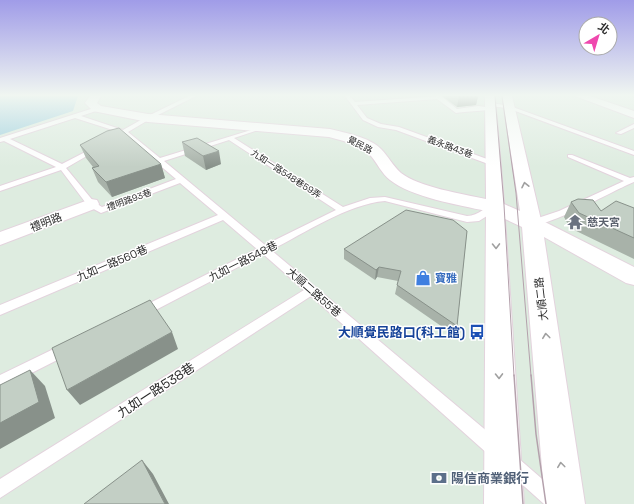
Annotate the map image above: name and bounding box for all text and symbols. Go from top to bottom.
north arrow [578,16,618,56]
text: 北 [596,19,613,37]
street label: 覺民路 [345,133,375,157]
street label: 義永路43巷 [426,133,474,161]
street label: 九如一路548巷59弄 [249,147,323,201]
one-way arrow [521,182,529,188]
street label: 禮明路93巷 [105,186,153,214]
street label: 禮明路 [28,210,64,234]
temple icon: 慈天宮 [566,213,584,231]
place label: 慈天宮 [587,215,620,229]
street label: 九如一路548巷 [206,238,280,284]
street label: 九如一路560巷 [75,242,149,284]
one-way arrow [492,243,500,249]
street label: 大順二路55巷 [284,264,344,320]
shop icon: 寶雅 [414,269,432,287]
place label: 寶雅 [435,271,457,285]
street label: 大順二路 [531,276,551,322]
bus stop icon: 大順覺民路口(科工館) [468,323,486,341]
place label: 大順覺民路口(科工館) [338,324,465,341]
one-way arrow [541,333,550,339]
street label: 九如一路538巷 [114,359,198,421]
one-way arrow [495,373,503,379]
one-way arrow [556,462,565,468]
bank icon: 陽信商業銀行 [430,469,448,487]
place label: 陽信商業銀行 [451,470,529,487]

